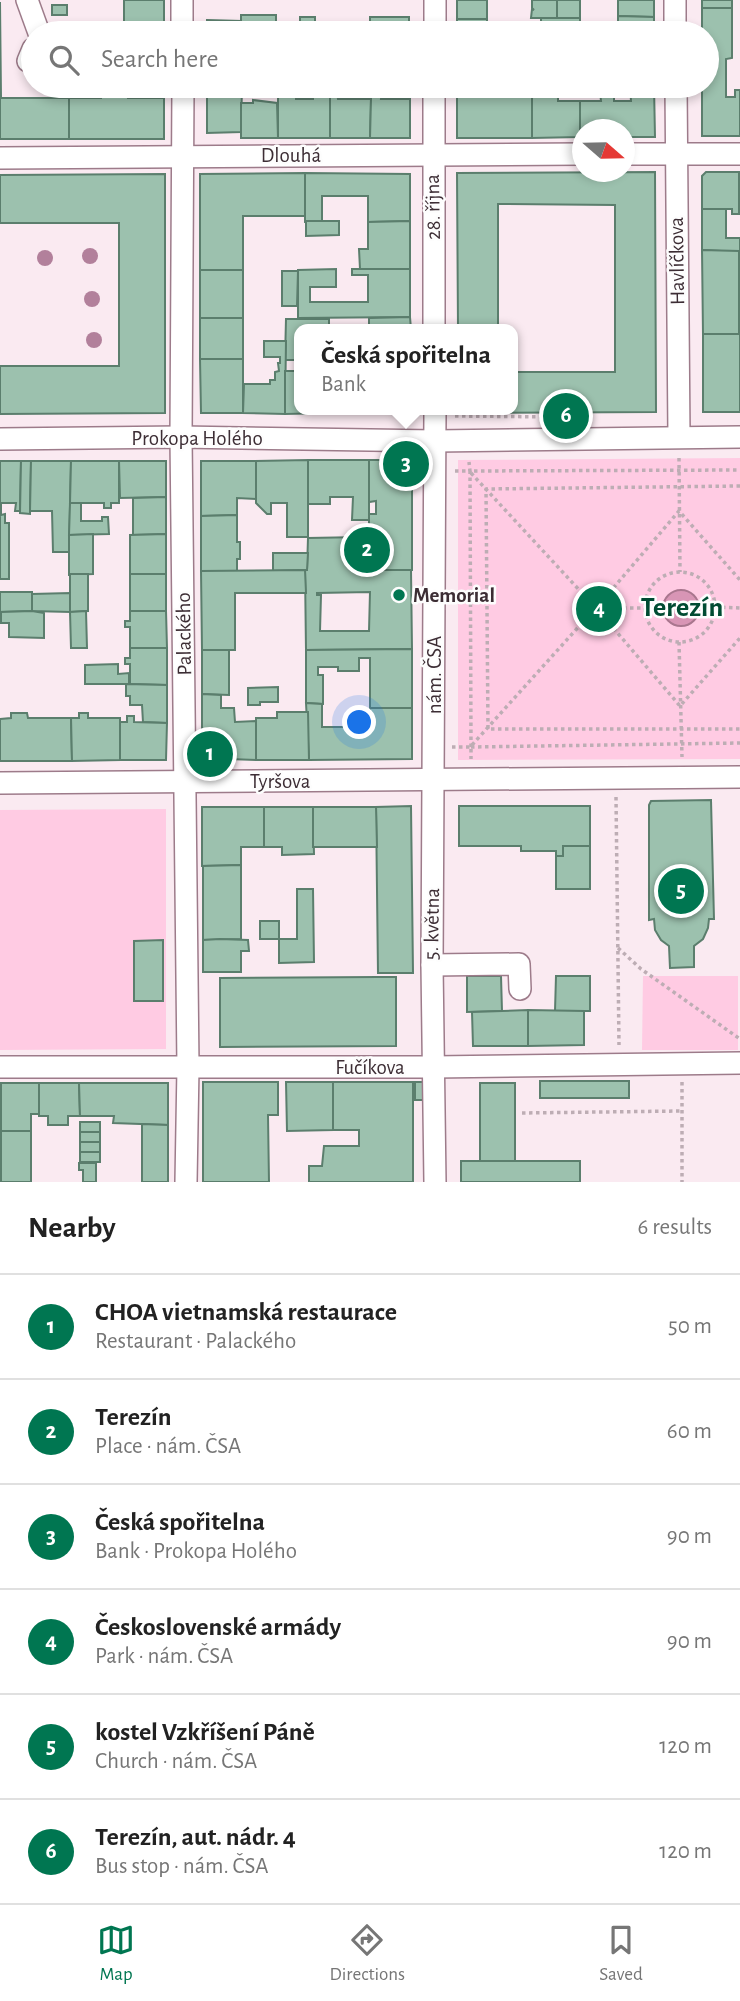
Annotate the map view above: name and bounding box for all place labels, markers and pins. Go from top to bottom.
pin: 6 [543,390,589,442]
pin: 3 [383,438,429,490]
pin: 2 [344,524,390,576]
pin: 4 [576,583,622,635]
place label: Memorial [413,585,495,606]
marker: Memorial [391,587,407,603]
pin: 1 [187,728,233,780]
pin: 5 [658,865,704,917]

